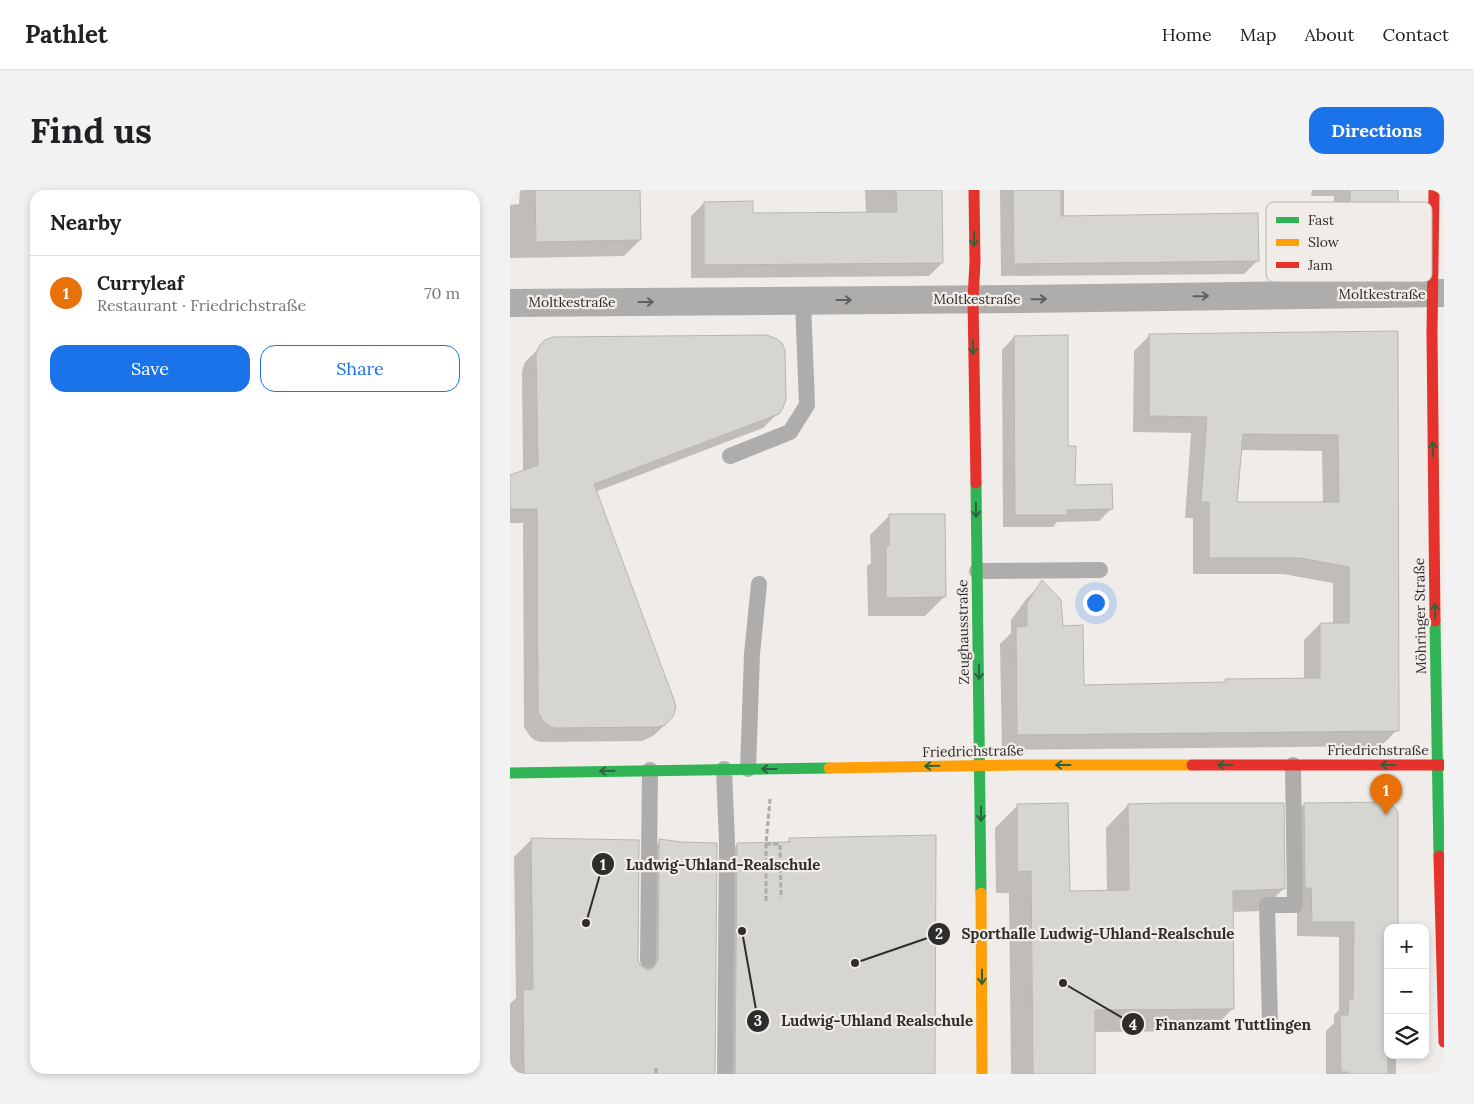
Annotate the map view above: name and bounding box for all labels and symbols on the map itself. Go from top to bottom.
legend [1266,202,1432,282]
text: Fast [1308,211,1335,229]
one-way arrow [970,230,979,246]
text: Slow [1308,233,1340,251]
text: Jam [1307,256,1333,274]
street label: Moltkestraße [1338,285,1426,303]
street label: Moltkestraße [933,290,1021,308]
one-way arrow [1193,291,1209,301]
street label: Moltkestraße [528,293,616,311]
one-way arrow [1030,294,1047,304]
one-way arrow [835,295,851,305]
one-way arrow [638,297,654,307]
one-way arrow [969,339,978,355]
one-way arrow [1428,441,1438,457]
one-way arrow [971,502,981,518]
street label: Möhringer Straße [1410,557,1430,674]
street label: Zeughausstraße [953,579,973,685]
your location [1083,590,1109,616]
one-way arrow [1430,603,1440,620]
one-way arrow [974,664,984,680]
street label: Friedrichstraße [922,741,1024,761]
street label: Friedrichstraße [1327,741,1429,759]
one-way arrow [1055,760,1072,770]
one-way arrow [1218,760,1234,770]
one-way arrow [1380,760,1396,770]
one-way arrow [924,762,940,771]
one-way arrow [762,764,778,774]
one-way arrow [599,766,616,776]
pin: 1 [1370,774,1402,815]
one-way arrow [976,806,986,822]
callout: Ludwig-Uhland-Realschule [591,849,830,879]
text: 1 [600,855,606,874]
text: Ludwig-Uhland-Realschule [626,855,820,874]
callout: Sporthalle Ludwig-Uhland-Realschule [926,919,1244,949]
text: 2 [935,924,943,943]
text: Sporthalle Ludwig-Uhland-Realschule [962,924,1234,943]
one-way arrow [977,968,987,985]
callout: Ludwig-Uhland Realschule [746,1006,983,1036]
callout: Finanzamt Tuttlingen [1120,1009,1321,1039]
text: 3 [754,1011,762,1030]
text: Ludwig-Uhland Realschule [781,1011,973,1030]
text: 4 [1129,1015,1137,1034]
text: Finanzamt Tuttlingen [1155,1015,1311,1034]

